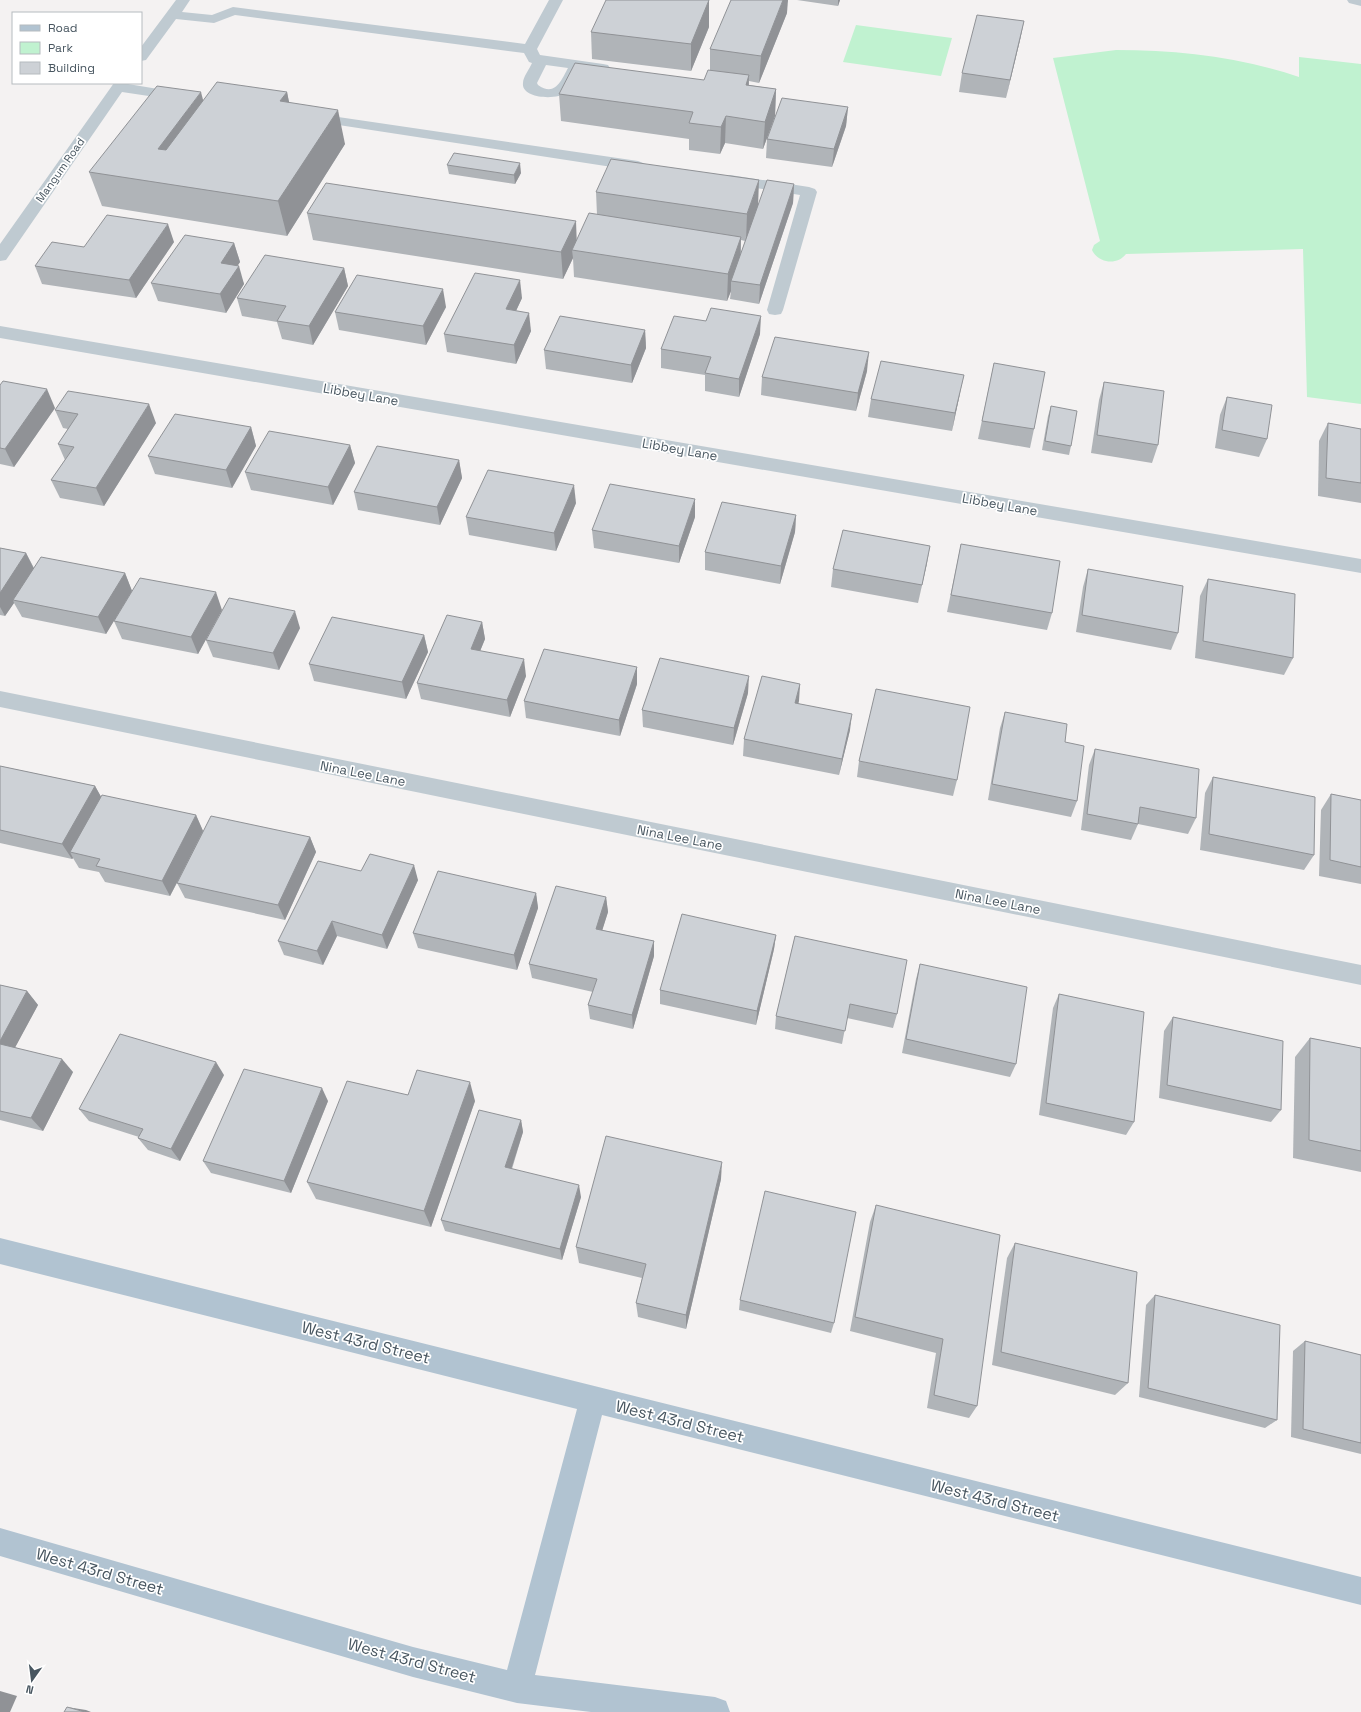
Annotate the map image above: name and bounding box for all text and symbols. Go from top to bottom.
legend [12,12,142,84]
text: Road [48,20,77,36]
text: Park [48,40,73,56]
text: Building [48,60,95,76]
street label: Mangum Road [33,135,87,205]
street label: Libbey Lane [322,379,400,409]
street label: Libbey Lane [641,434,719,464]
street label: Libbey Lane [961,489,1039,519]
street label: Nina Lee Lane [319,757,407,790]
street label: Nina Lee Lane [636,821,724,854]
street label: Nina Lee Lane [954,885,1042,918]
street label: West 43rd Street [299,1316,432,1369]
street label: West 43rd Street [613,1395,746,1448]
street label: West 43rd Street [928,1474,1061,1527]
street label: West 43rd Street [34,1543,166,1600]
street label: West 43rd Street [346,1633,478,1688]
north arrow [12,1660,52,1700]
text: N [24,1682,35,1697]

